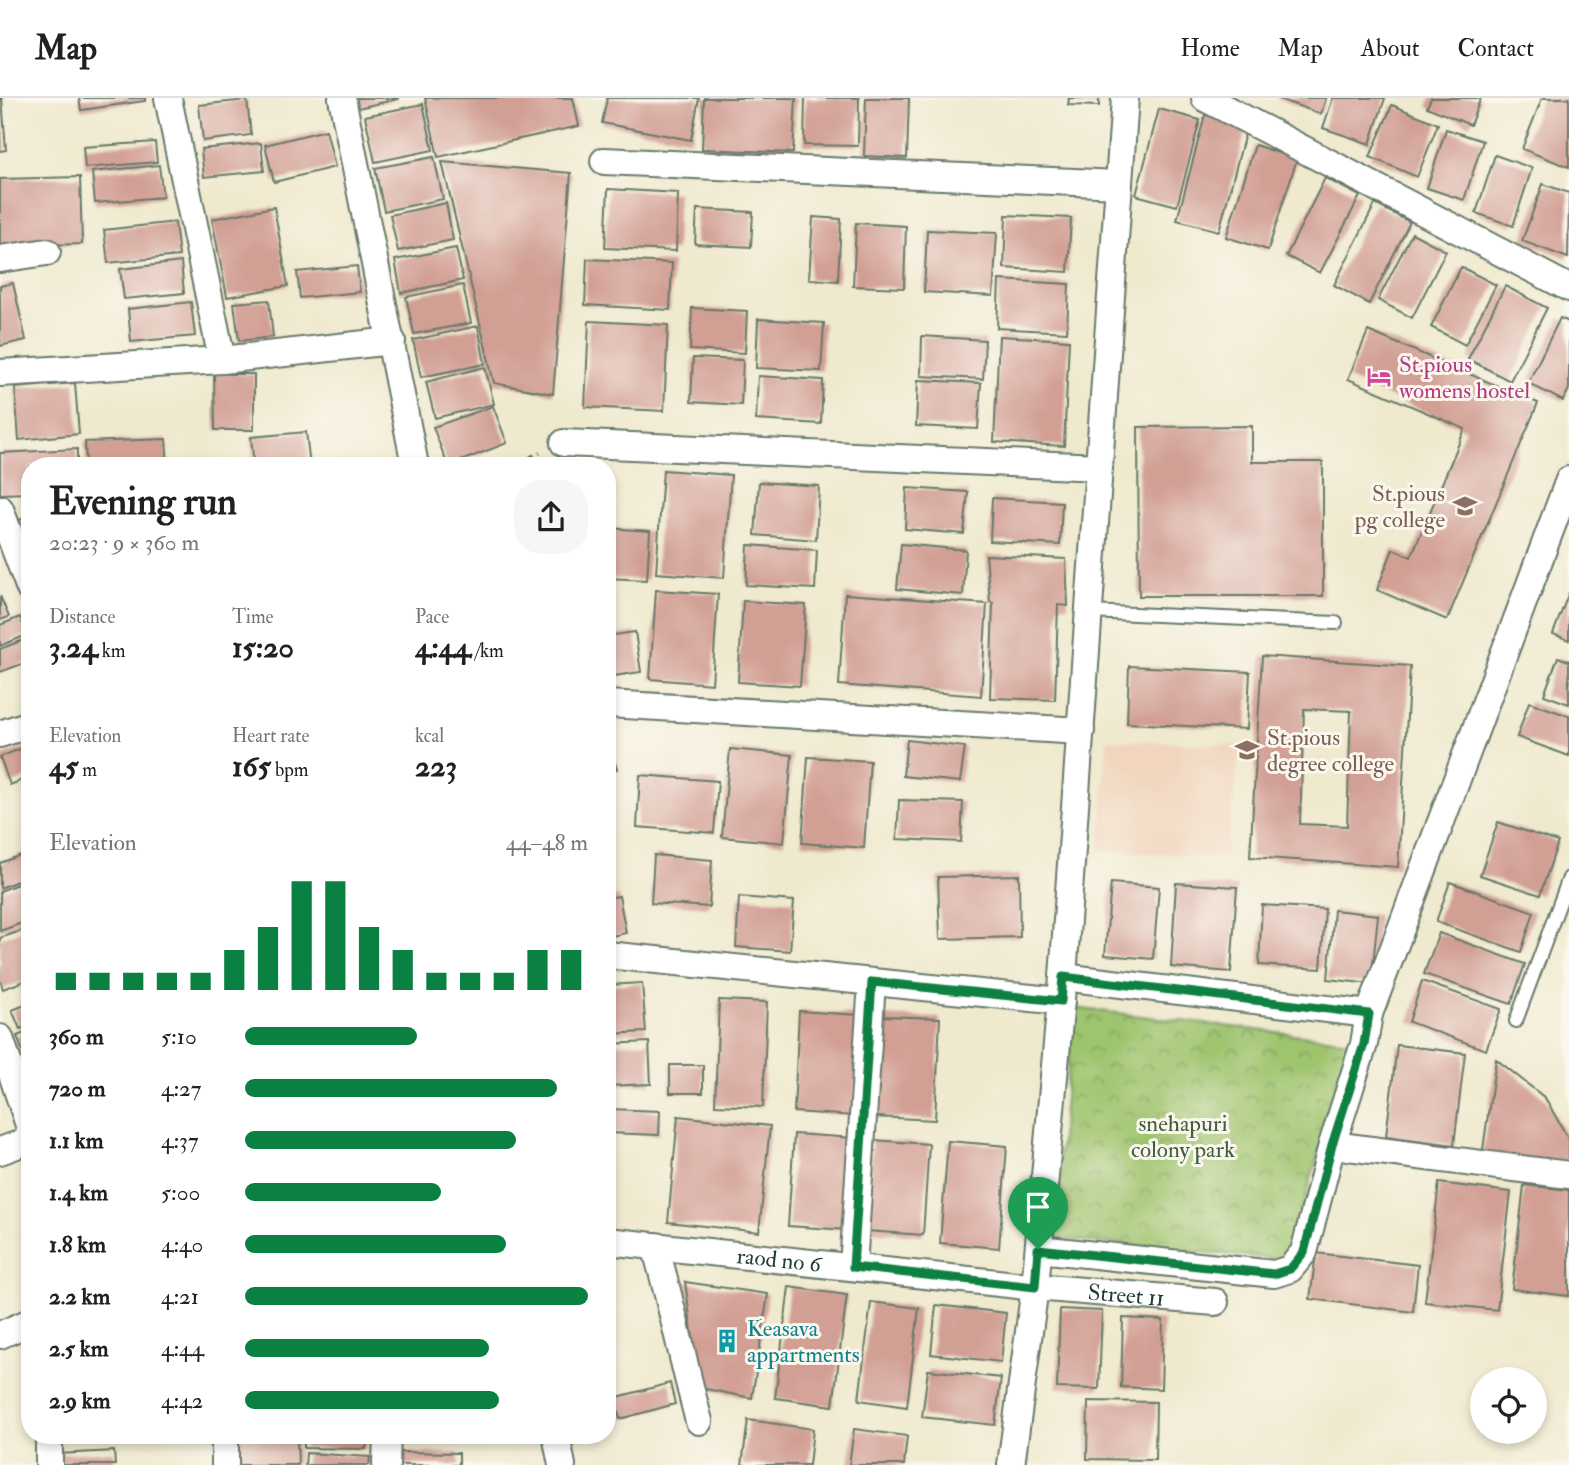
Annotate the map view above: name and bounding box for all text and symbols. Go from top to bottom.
text: Map [35,28,97,69]
text: Home [1180,33,1240,64]
text: Map [1278,33,1323,64]
text: About [1361,33,1420,64]
text: Contact [1458,33,1534,64]
place label: St.pious womens hostel [1399,350,1530,405]
hotel icon: St.pious womens hostel [1365,363,1393,391]
text: Evening run [49,478,237,526]
place label: St.pious pg college [1354,479,1445,535]
button: share [514,480,588,554]
school or university icon: St.pious pg college [1451,492,1479,520]
text: 20:23 · 9 × 360 m [49,528,199,557]
text: Distance [49,605,115,629]
text: Time [232,605,274,629]
text: Pace [415,605,449,629]
text: 3.24 [49,629,98,666]
text: 15:20 [232,629,294,666]
text: 4:44 [415,629,471,666]
text: km [98,639,126,663]
text: /km [471,639,504,663]
place label: St.pious degree college [1267,723,1395,778]
text: Elevation [49,724,121,748]
text: Heart rate [232,724,309,748]
text: kcal [415,724,444,748]
school or university icon: St.pious degree college [1233,736,1261,764]
text: 45 [49,748,78,785]
text: 165 [232,748,271,785]
text: 223 [415,748,457,785]
text: m [78,758,97,782]
text: bpm [271,758,309,782]
text: Elevation [49,828,137,857]
text: 44–48 m [506,828,588,857]
text: 360 m [49,1022,104,1051]
text: 5:10 [161,1022,197,1051]
text: 720 m [49,1074,106,1103]
text: 4:27 [161,1074,201,1103]
park label: snehapuri colony park [1131,1109,1235,1165]
text: 1.1 km [49,1126,104,1155]
text: 4:37 [161,1126,198,1155]
pin [1008,1177,1068,1249]
text: 1.4 km [49,1178,108,1207]
text: 5:00 [161,1178,200,1207]
icon: arrive [1019,1188,1057,1226]
text: 1.8 km [49,1230,106,1259]
text: 4:40 [161,1230,203,1259]
street label: raod no 6 [735,1241,824,1279]
street label: Street 11 [1087,1277,1166,1312]
text: 2.2 km [49,1282,110,1311]
text: 4:21 [161,1282,199,1311]
place label: Keasava appartments [747,1314,860,1370]
building icon: Keasava appartments [713,1327,741,1355]
text: 2.5 km [49,1334,109,1363]
text: 4:44 [161,1334,204,1363]
map controls [1470,1367,1547,1444]
button: locate [1470,1367,1547,1444]
text: 2.9 km [49,1386,111,1415]
text: 4:42 [161,1386,203,1415]

